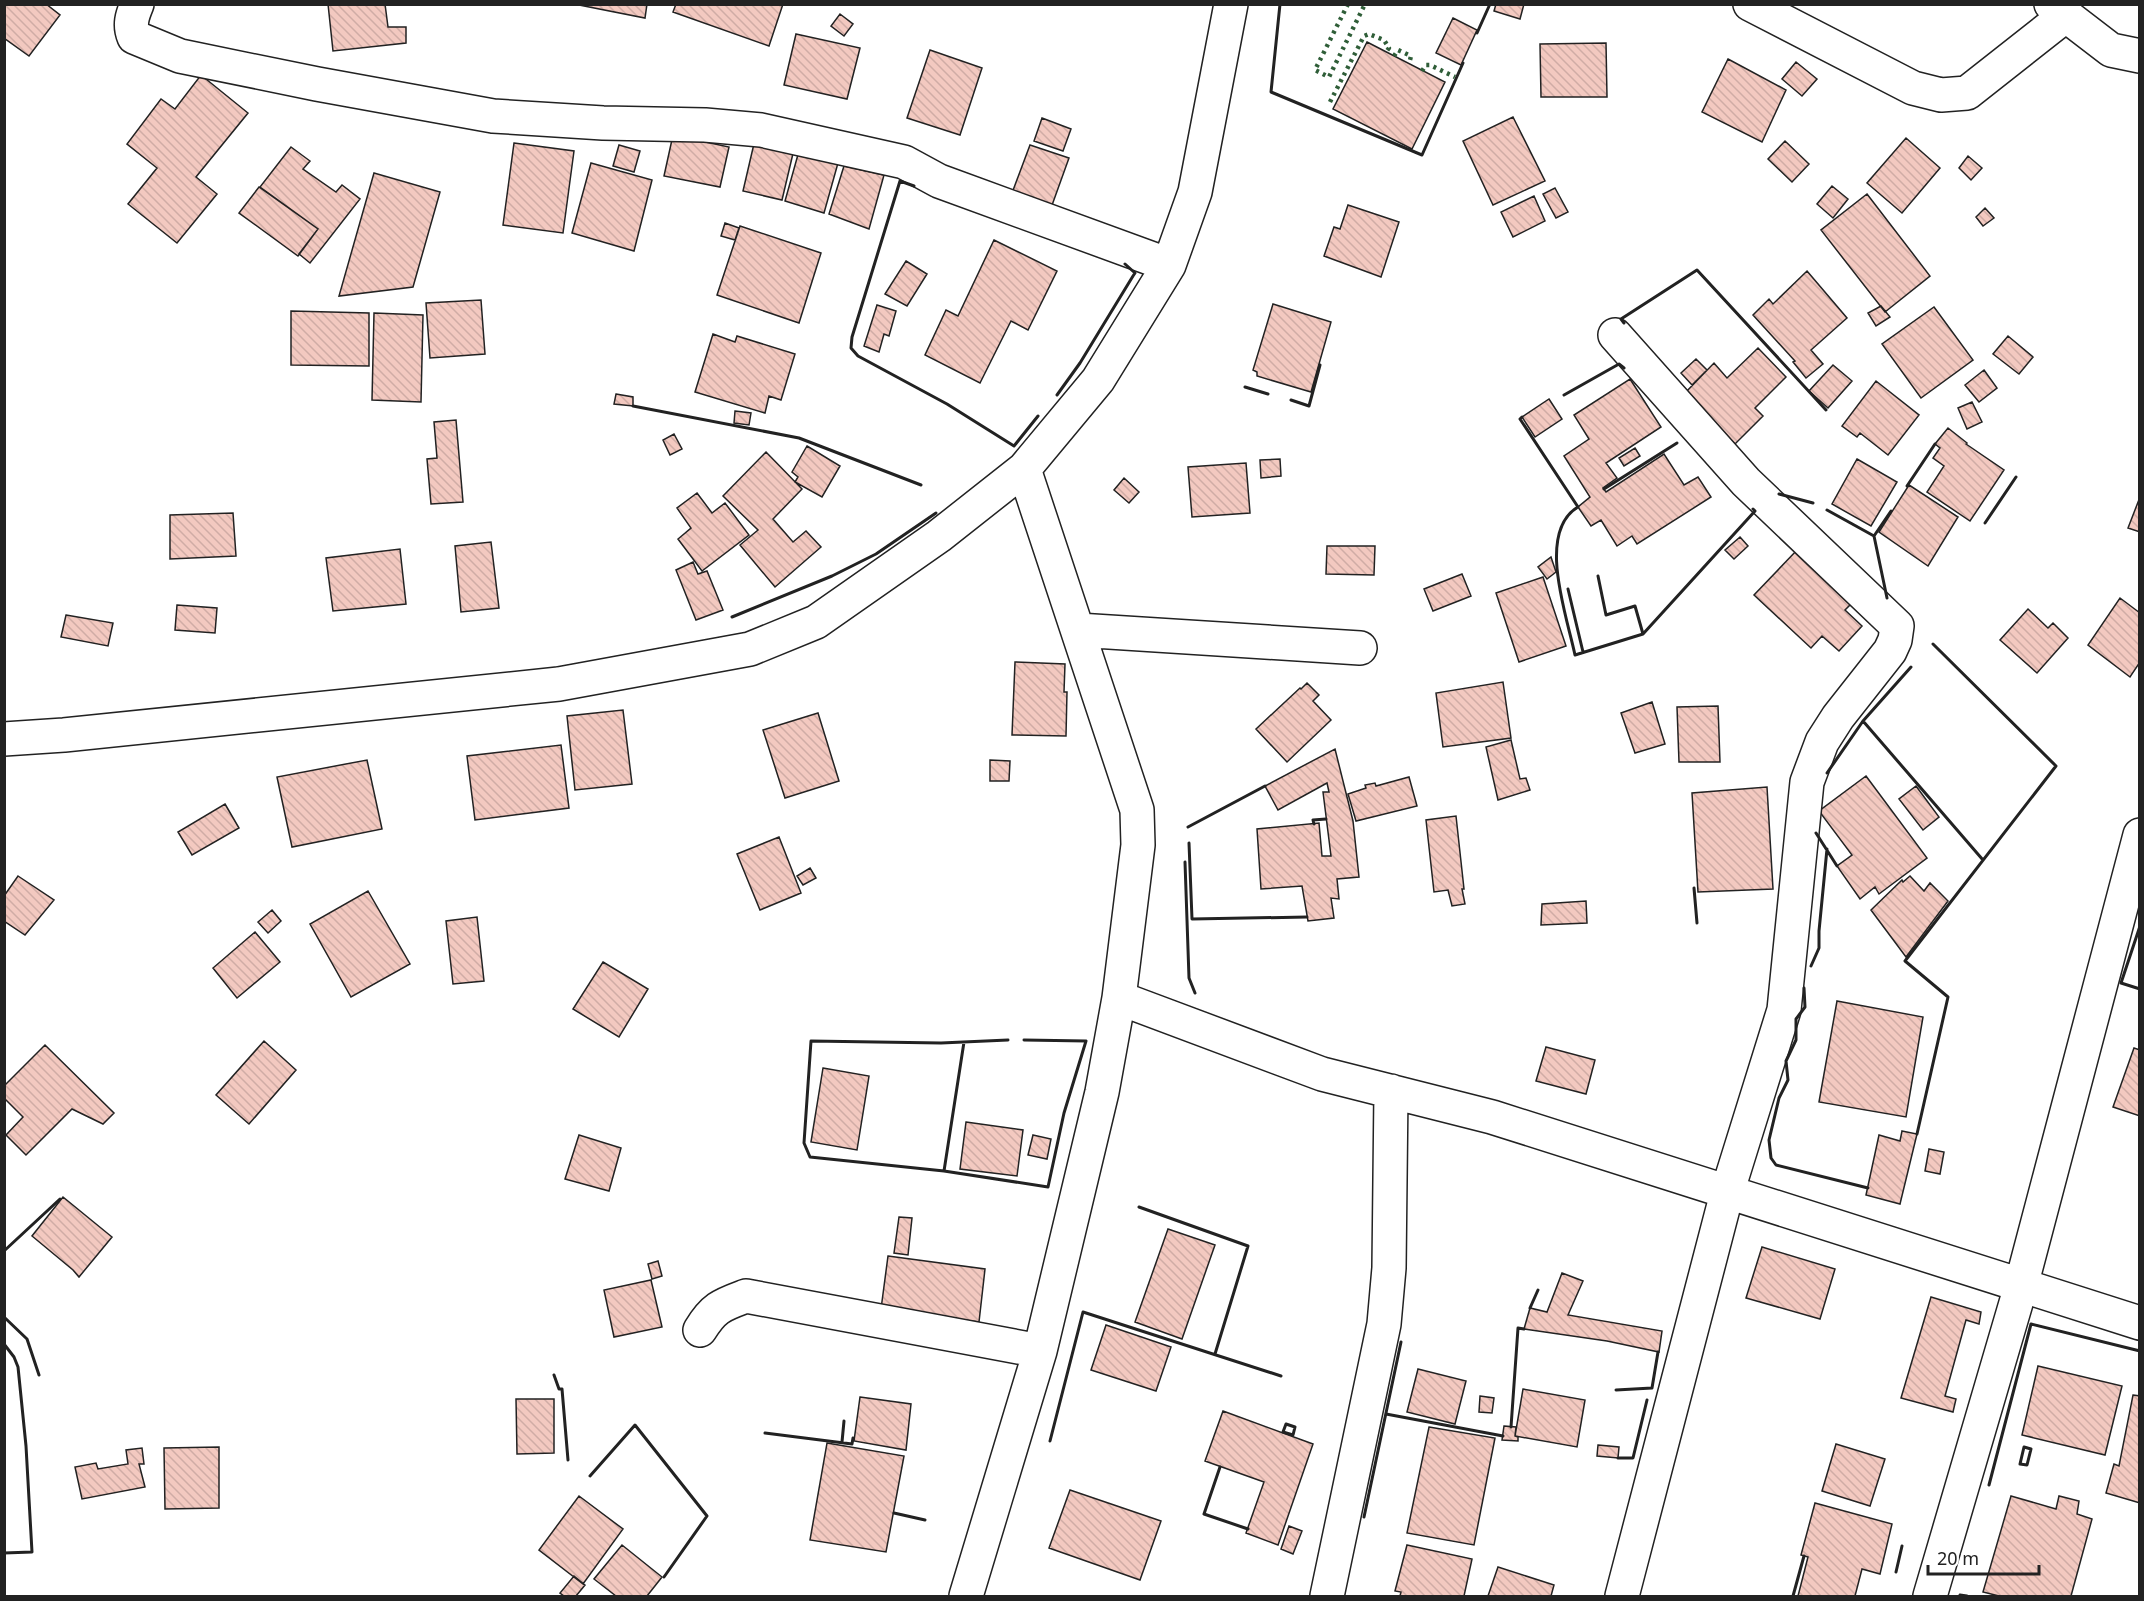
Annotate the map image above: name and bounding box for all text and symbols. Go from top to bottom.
scale bar [1928,1538,2039,1576]
text: 20 m [1937,1546,1979,1570]

